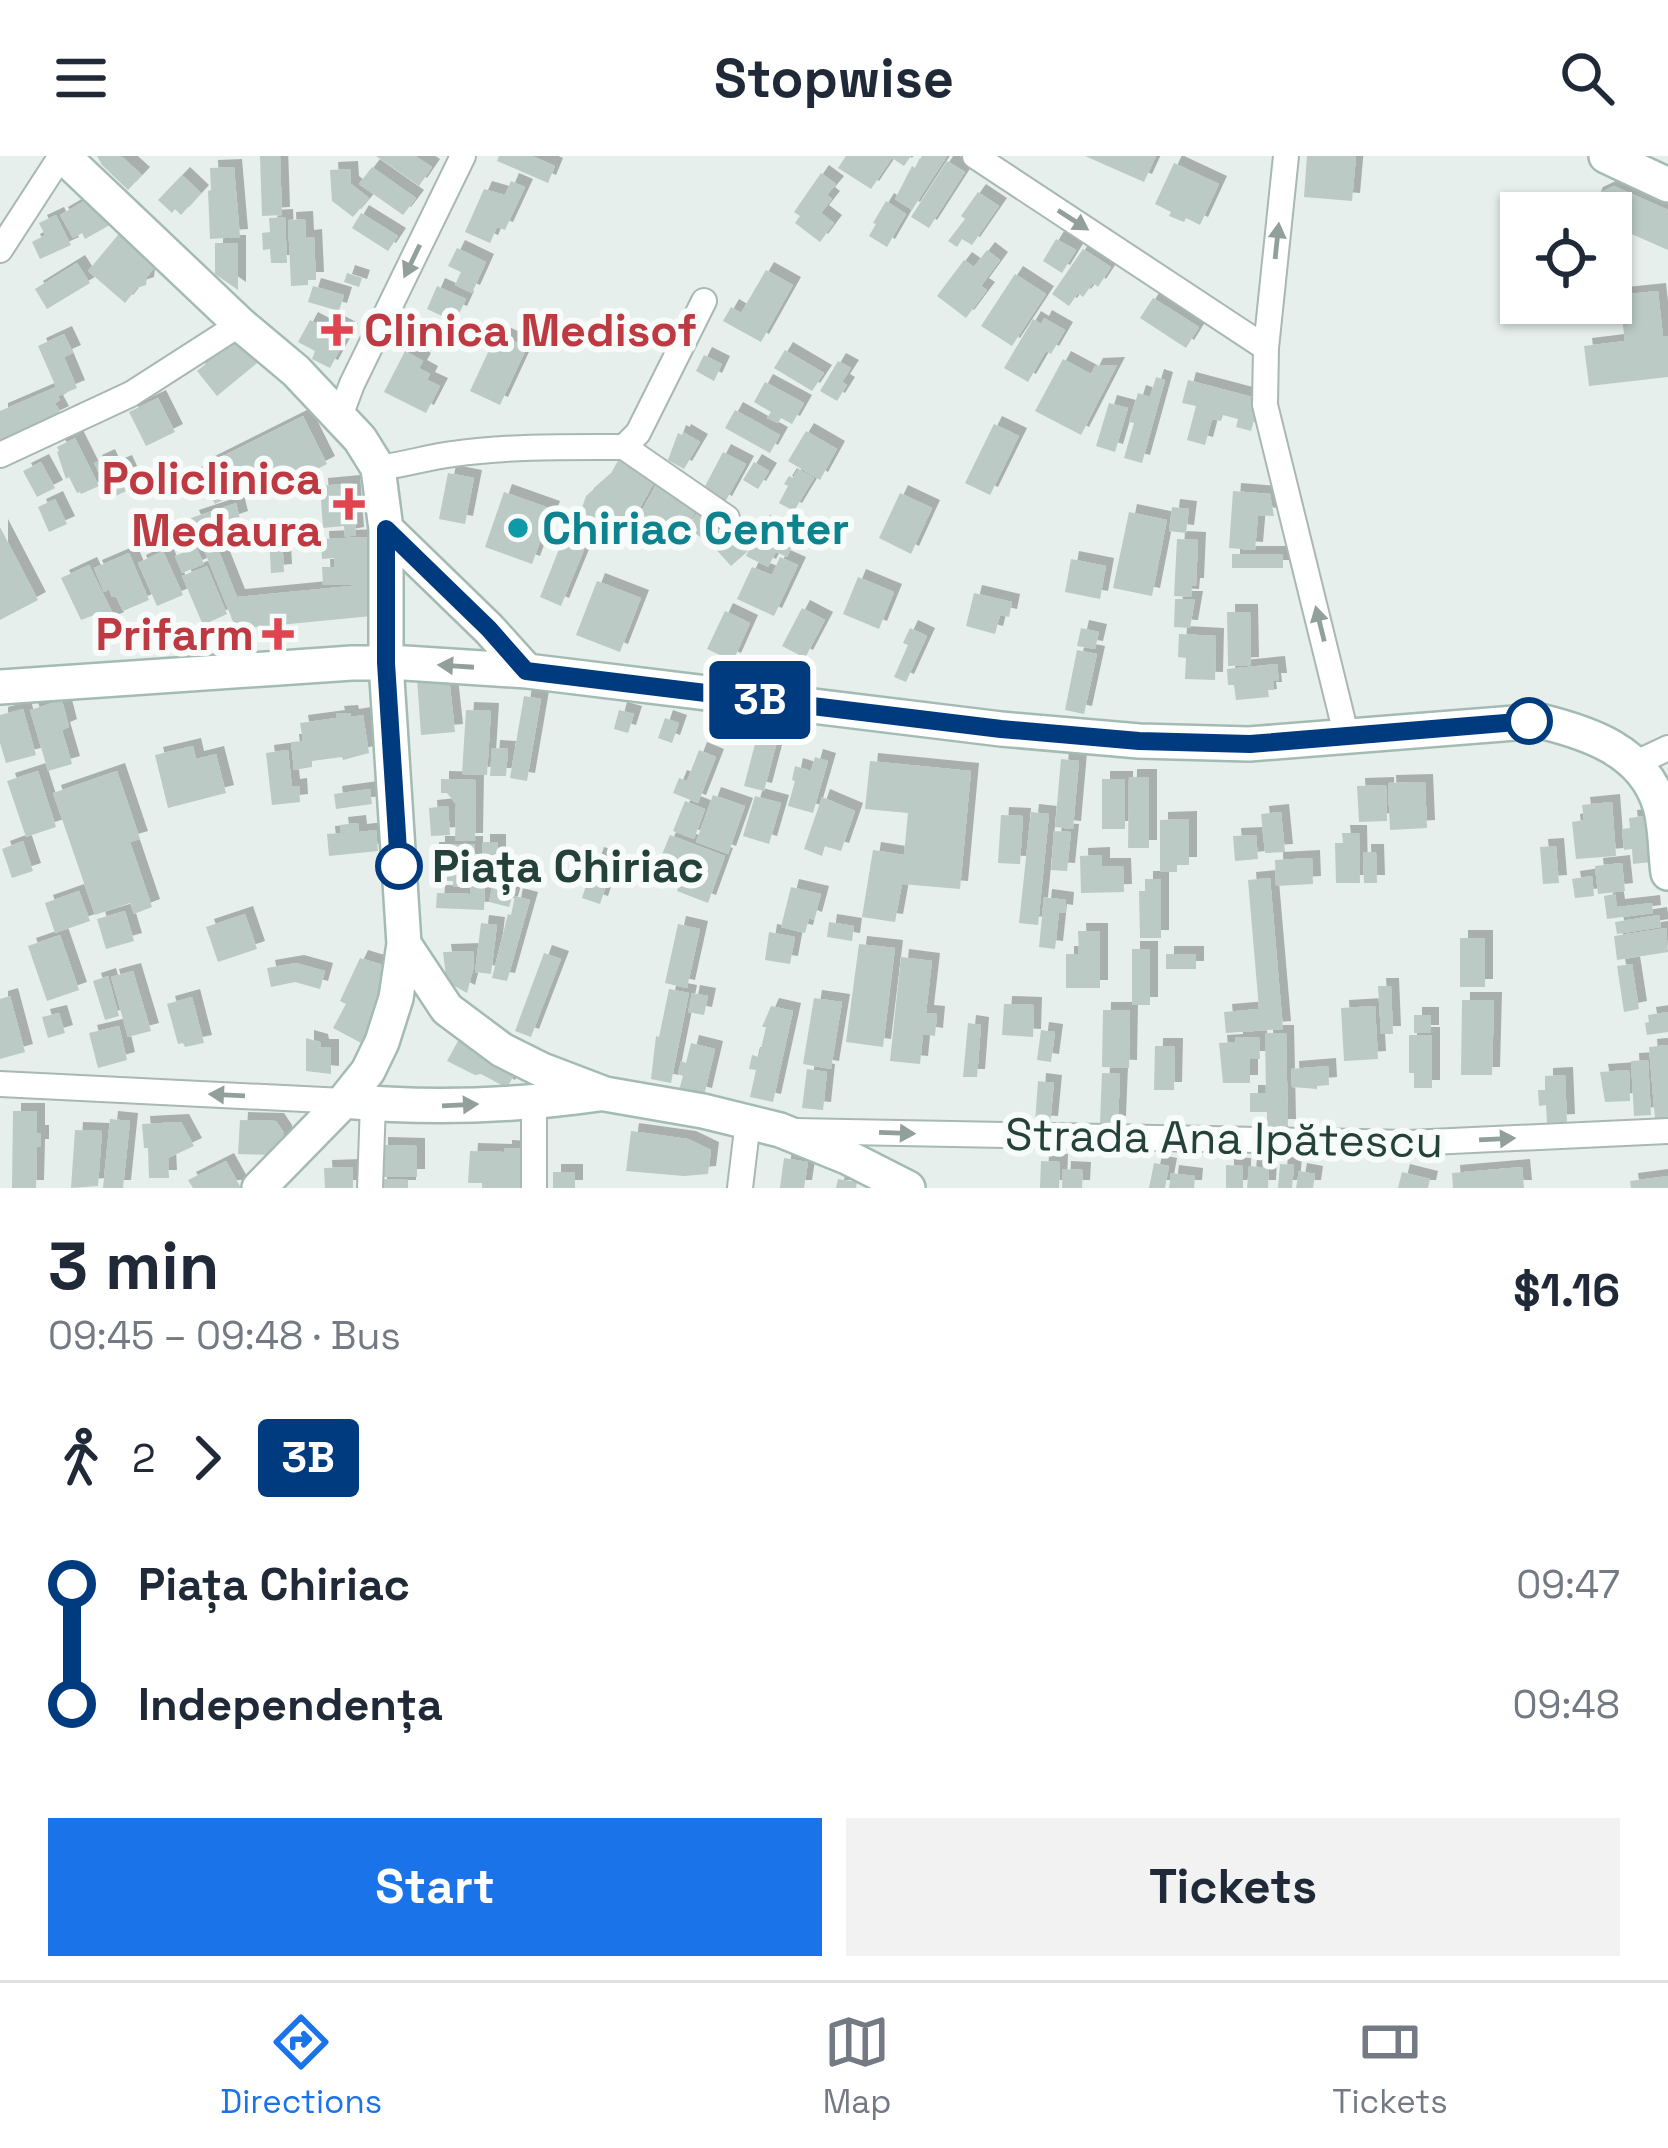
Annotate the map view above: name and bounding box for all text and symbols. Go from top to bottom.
text: Stopwise [714,44,954,113]
icon: menu [48,45,114,111]
icon: search [1554,45,1620,111]
map controls [1500,192,1632,324]
button: locate [1500,192,1632,324]
one-way arrow [1057,209,1090,231]
one-way arrow [1268,222,1287,259]
one-way arrow [402,244,422,278]
place label: Clinica Medisof [364,302,697,359]
marker: Clinica Medisof [321,314,353,346]
place label: Policlinica Medaura [101,450,322,559]
marker: Policlinica Medaura [333,488,365,520]
place label: Chiriac Center [542,500,849,557]
marker: Chiriac Center [505,515,531,541]
one-way arrow [1310,605,1329,642]
place label: Prifarm [96,606,254,663]
marker: Prifarm [265,621,291,647]
one-way arrow [437,657,474,676]
line badge: 3B [706,661,814,739]
text: 3B [733,673,787,726]
unlabelled marker [1507,699,1551,743]
place label: Piața Chiriac [432,838,704,895]
marker: Piața Chiriac [377,844,421,888]
one-way arrow [207,1085,245,1104]
one-way arrow [442,1095,480,1114]
street label: Strada Ana Ipătescu [1005,1106,1443,1170]
one-way arrow [879,1124,917,1143]
one-way arrow [1479,1129,1517,1148]
text: 3 min [48,1224,219,1308]
text: $1.16 [1513,1262,1620,1319]
text: 09:45 – 09:48 · Bus [48,1311,401,1360]
icon: walk [48,1425,114,1491]
icon: forward [174,1425,240,1491]
text: 3B [282,1431,335,1484]
text: 2 [132,1434,156,1483]
text: Piața Chiriac [138,1556,410,1613]
text: 09:47 [1516,1560,1620,1609]
text: Independența [138,1676,443,1733]
text: 09:48 [1513,1680,1620,1729]
button: Start [48,1818,822,1956]
button: Tickets [846,1818,1620,1956]
tab: Directions [220,2009,382,2123]
tab: Map [823,2009,892,2123]
tab: Tickets [1332,2009,1448,2123]

